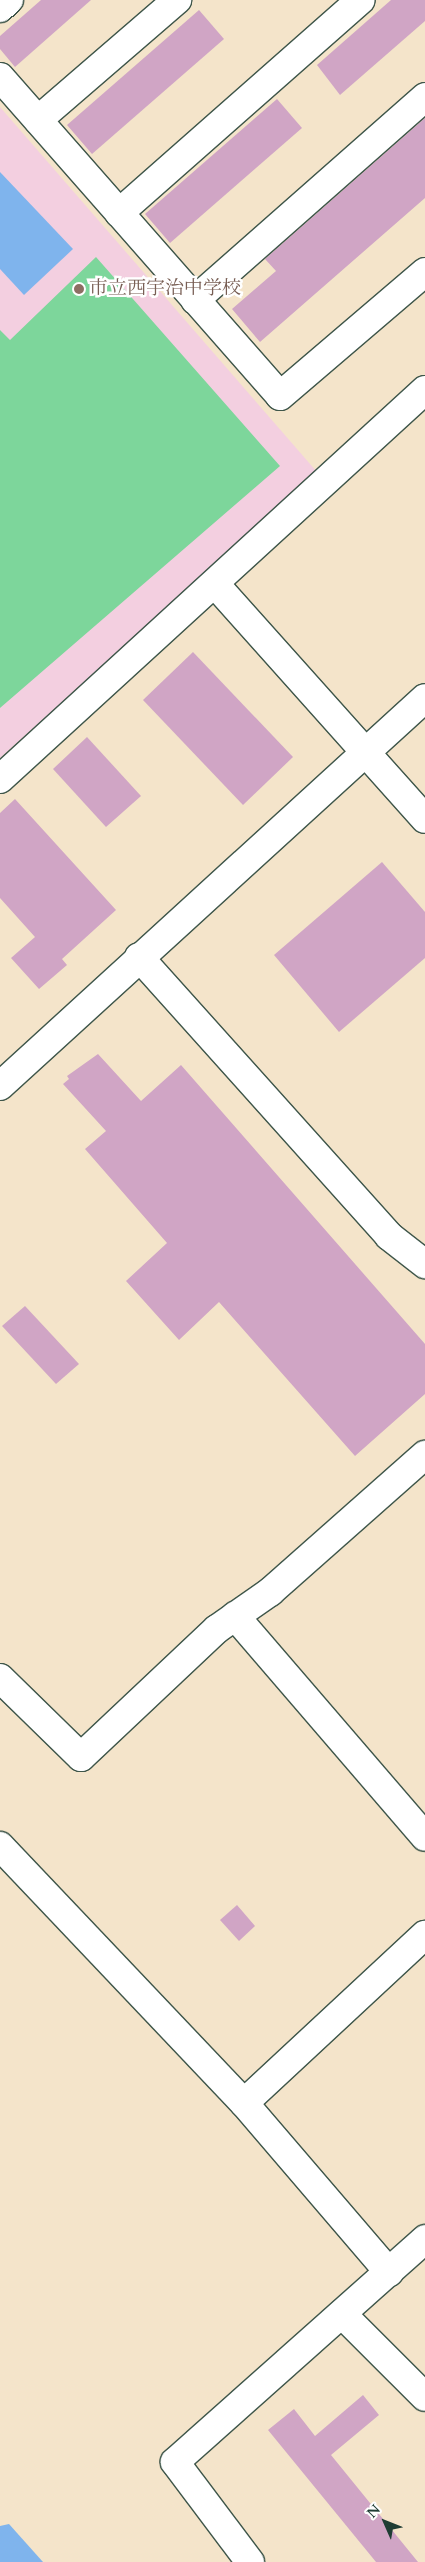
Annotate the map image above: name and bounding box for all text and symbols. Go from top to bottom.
place label: 市立西宇治中学校 [89,278,241,300]
marker: 市立西宇治中学校 [73,283,85,295]
north arrow [360,2497,410,2547]
text: N [363,2500,385,2522]

